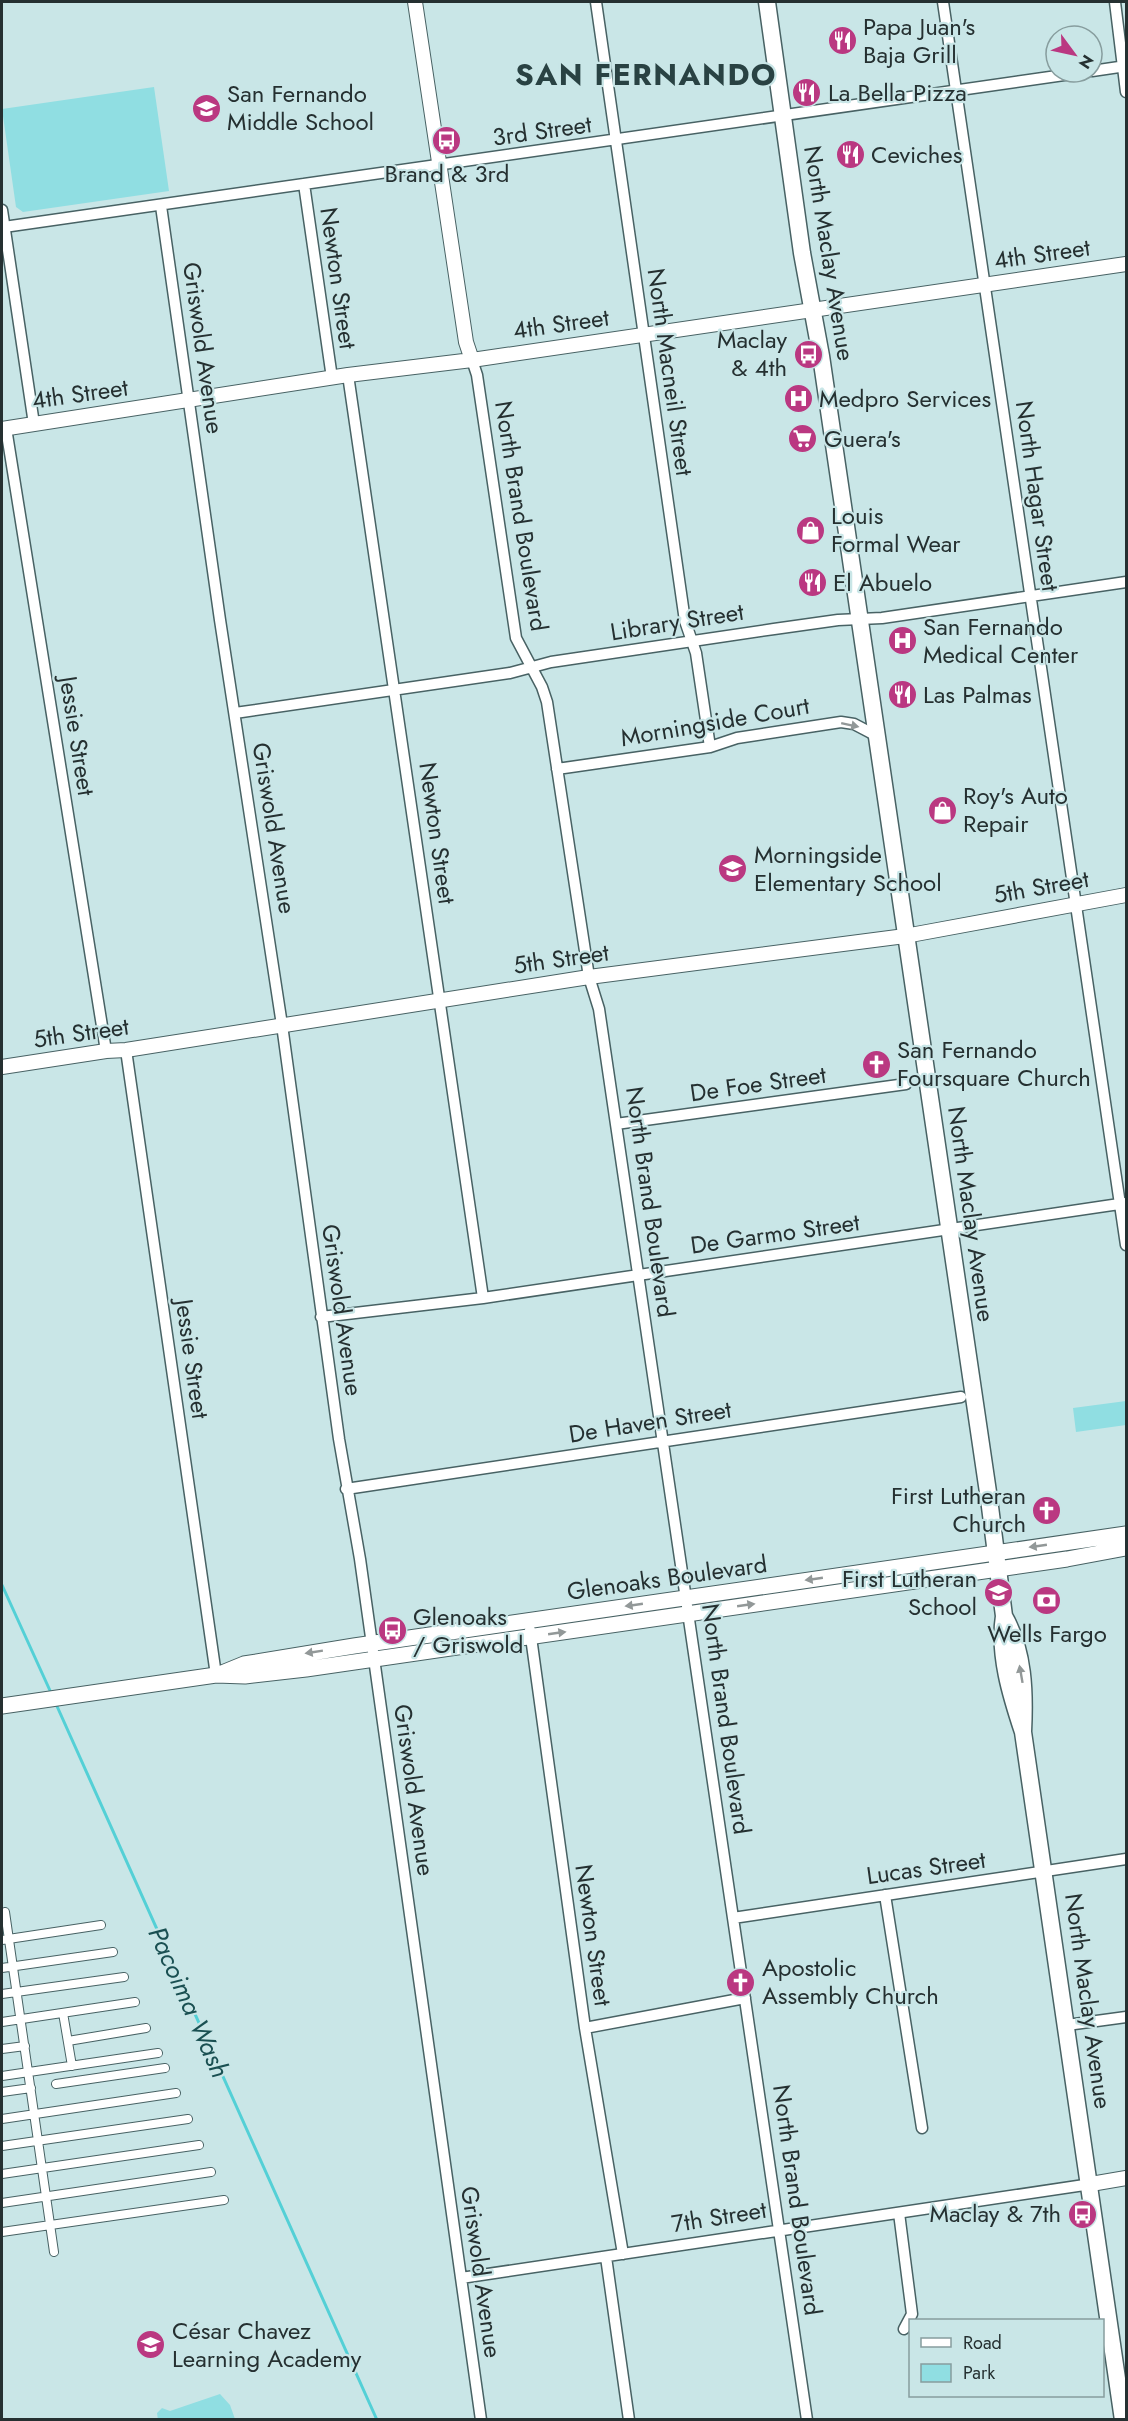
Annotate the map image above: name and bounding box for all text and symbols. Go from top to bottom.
place label: Papa Juan's Baja Grill [863,9,975,72]
north arrow [1044,24,1104,84]
restaurant icon: Papa Juan's Baja Grill [826,25,858,57]
text: N [1073,50,1099,73]
district label: SAN FERNANDO [515,53,777,96]
place label: La Bella Pizza [828,75,967,110]
place label: San Fernando Middle School [227,76,374,139]
restaurant icon: La Bella Pizza [791,77,823,109]
school or university icon: San Fernando Middle School [190,92,222,124]
street label: 3rd Street [490,106,594,155]
bus stop icon: Brand & 3rd [431,125,463,157]
place label: Ceviches [871,137,962,172]
restaurant icon: Ceviches [834,139,866,171]
street label: North Maclay Avenue [795,143,864,363]
place label: Brand & 3rd [384,156,510,191]
street label: Newton Street [311,205,366,351]
street label: 4th Street [992,229,1093,278]
street label: Griswold Avenue [174,260,233,436]
street label: North Macneil Street [639,266,702,478]
street label: 4th Street [511,299,612,348]
place label: Maclay & 4th [717,322,787,385]
bus stop icon: Maclay & 4th [792,338,824,370]
street label: 4th Street [30,369,131,418]
place label: Medpro Services [819,381,991,416]
hospital icon: Medpro Services [782,383,814,415]
street label: North Brand Boulevard [486,398,557,634]
street label: North Hagar Street [1007,398,1068,594]
place label: Guera's [824,421,901,456]
supermarket icon: Guera's [787,423,819,455]
place label: Louis Formal Wear [831,498,961,561]
shop icon: Louis Formal Wear [794,514,826,546]
place label: El Abuelo [833,565,932,600]
restaurant icon: El Abuelo [796,567,828,599]
street label: Library Street [608,594,746,649]
place label: San Fernando Medical Center [923,609,1079,672]
hospital icon: San Fernando Medical Center [886,625,918,657]
street label: Jessie Street [50,671,104,798]
place label: Las Palmas [923,677,1032,712]
restaurant icon: Las Palmas [886,679,918,711]
street label: Morningside Court [618,688,812,755]
one-way arrow [841,721,860,730]
street label: Griswold Avenue [244,740,305,916]
street label: Newton Street [410,760,465,906]
place label: Roy's Auto Repair [963,778,1068,841]
shop icon: Roy's Auto Repair [926,794,958,826]
place label: Morningside Elementary School [754,837,942,900]
school or university icon: Morningside Elementary School [717,853,749,885]
street label: 5th Street [990,861,1092,912]
street label: 5th Street [511,934,611,983]
street label: 5th Street [31,1008,131,1057]
place label: San Fernando Foursquare Church [897,1032,1091,1095]
church icon: San Fernando Foursquare Church [860,1048,892,1080]
street label: De Foe Street [688,1057,828,1110]
street label: North Brand Boulevard [617,1084,684,1320]
street label: North Maclay Avenue [939,1104,1004,1324]
street label: De Garmo Street [688,1204,862,1263]
street label: Griswold Avenue [313,1222,372,1398]
street label: Jessie Street [166,1294,218,1421]
street label: De Haven Street [566,1391,734,1452]
place label: First Lutheran Church [891,1478,1026,1541]
church icon: First Lutheran Church [1031,1494,1063,1526]
one-way arrow [1029,1542,1048,1551]
street label: Glenoaks Boulevard [565,1546,769,1609]
place label: First Lutheran School [842,1561,977,1624]
one-way arrow [804,1574,823,1583]
school or university icon: First Lutheran School [982,1577,1014,1609]
bank icon: Wells Fargo [1031,1585,1063,1617]
place label: Glenoaks / Griswold [413,1599,523,1662]
one-way arrow [625,1601,644,1610]
street label: North Brand Boulevard [693,1601,760,1837]
one-way arrow [736,1601,755,1610]
bus stop icon: Glenoaks / Griswold [376,1615,408,1647]
place label: Wells Fargo [987,1616,1107,1651]
one-way arrow [548,1628,567,1637]
one-way arrow [305,1648,324,1657]
one-way arrow [1017,1664,1026,1683]
street label: Griswold Avenue [385,1702,444,1878]
street label: Lucas Street [864,1842,988,1893]
street label: Newton Street [566,1862,621,2008]
street label: North Maclay Avenue [1056,1891,1121,2111]
water label: Pacoima Wash [139,1920,239,2084]
place label: Apostolic Assembly Church [762,1950,939,2013]
church icon: Apostolic Assembly Church [725,1966,757,1998]
street label: North Brand Boulevard [764,2082,831,2318]
street label: Griswold Avenue [452,2184,511,2360]
street label: 7th Street [669,2192,769,2241]
place label: Maclay & 7th [929,2196,1061,2231]
bus stop icon: Maclay & 7th [1066,2198,1098,2230]
place label: César Chavez Learning Academy [172,2313,362,2376]
legend [909,2319,1104,2397]
school or university icon: César Chavez Learning Academy [135,2329,167,2361]
text: Road [963,2330,1002,2356]
text: Park [963,2360,995,2386]

